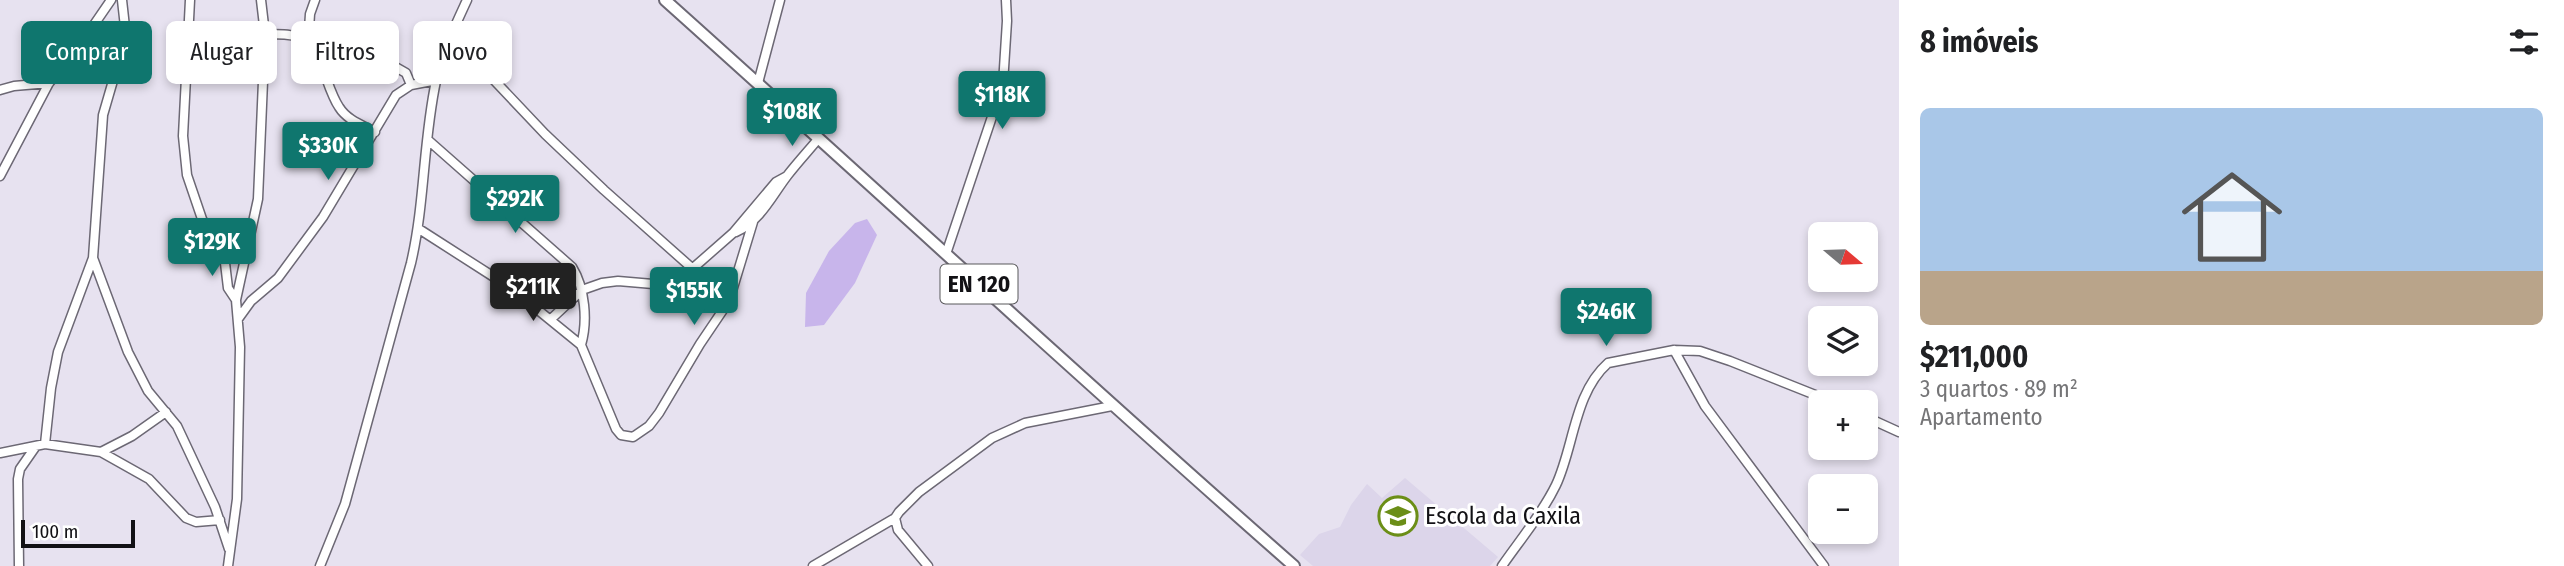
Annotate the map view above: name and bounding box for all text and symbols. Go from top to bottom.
chip: Comprar [21,21,152,84]
chip: Alugar [166,21,277,84]
chip: Filtros [291,21,399,84]
chip: Novo [413,21,512,84]
icon: filters [2505,23,2543,61]
text: 8 imóveis [1920,24,2039,60]
pin: $118K [953,72,1051,131]
text: $118K [974,80,1030,108]
pin: $108K [743,88,841,148]
text: $108K [763,97,821,125]
pin: $330K [279,122,377,182]
text: $330K [298,131,358,159]
icon: home [2169,154,2295,280]
pin: $292K [466,176,564,235]
text: $292K [486,184,544,212]
pin: $129K [163,218,261,278]
north arrow [1808,222,1878,292]
map controls [1808,222,1878,544]
text: $129K [184,227,240,255]
pin: $211K [484,264,582,323]
road number: EN 120 [940,264,1018,304]
pin: $155K [645,268,743,327]
text: $211K [506,272,560,300]
text: $155K [666,276,722,304]
pin: $246K [1557,288,1655,348]
text: $246K [1577,297,1635,325]
button: layers [1808,306,1878,376]
text: $211,000 [1920,339,2028,375]
text: 3 quartos · 89 m² [1920,375,2078,403]
button: + [1808,390,1878,460]
text: Apartamento [1920,403,2043,431]
button: − [1808,474,1878,544]
school or university icon: Escola da Caxila [1377,495,1419,537]
place label: Escola da Caxila [1425,502,1581,530]
scale bar [21,517,135,549]
text: 100 m [32,520,78,543]

